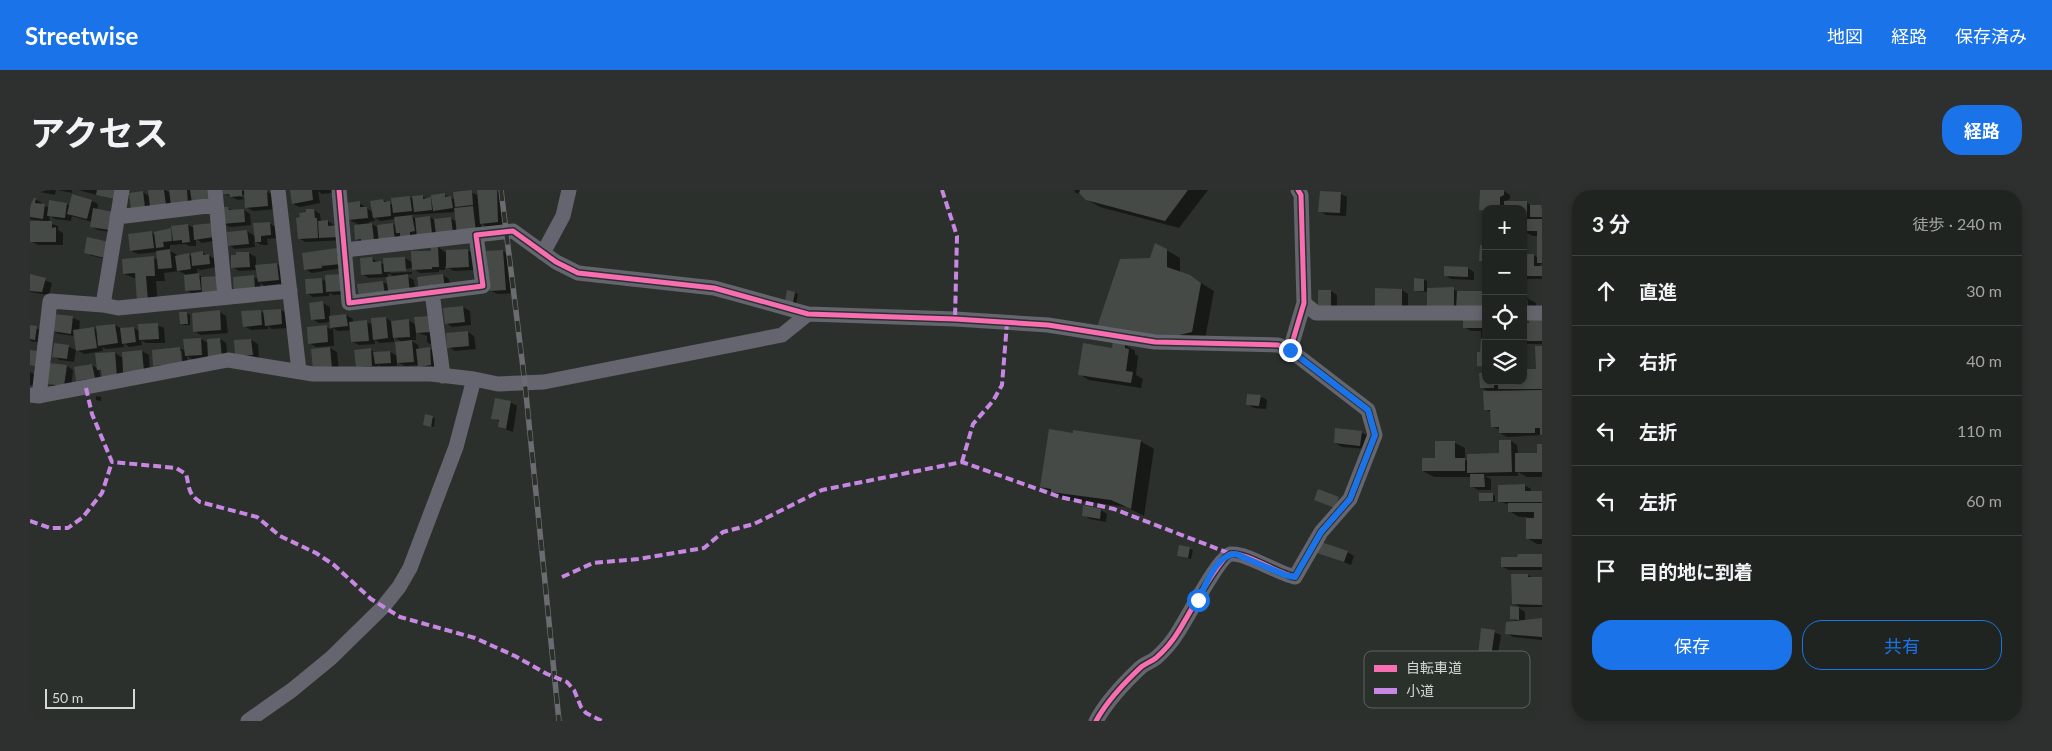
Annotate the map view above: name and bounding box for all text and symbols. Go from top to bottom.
text: Streetwise [25,21,138,50]
text: 地図 [1827,25,1863,47]
text: 経路 [1891,25,1927,47]
text: 保存済み [1955,25,2027,47]
button: 経路 [1942,105,2022,155]
text: アクセス [30,111,168,153]
map controls [1482,205,1527,385]
button: + [1482,205,1527,250]
text: 3 分 [1592,211,1630,236]
text: 徒歩 · 240 m [1913,214,2002,233]
button: − [1482,250,1527,295]
icon: ahead [1592,277,1620,305]
text: 直進 [1639,280,1677,303]
text: 30 m [1966,281,2002,300]
button: locate [1482,295,1527,340]
route end [1279,339,1302,362]
button: layers [1482,340,1527,385]
icon: right [1592,347,1620,375]
text: 右折 [1639,350,1677,373]
text: 40 m [1966,351,2002,370]
icon: left [1592,417,1620,445]
text: 左折 [1639,420,1677,443]
text: 110 m [1957,421,2002,440]
icon: left [1592,487,1620,515]
text: 左折 [1639,490,1677,513]
text: 60 m [1966,491,2002,510]
icon: arrive [1592,557,1620,585]
text: 目的地に到着 [1639,560,1753,583]
route start [1187,589,1210,612]
button: 保存 [1592,620,1792,670]
button: 共有 [1802,620,2002,670]
legend [1364,651,1530,708]
text: 自転車道 [1406,659,1462,676]
text: 小道 [1406,682,1434,699]
scale bar [45,686,135,709]
text: 50 m [52,689,83,706]

